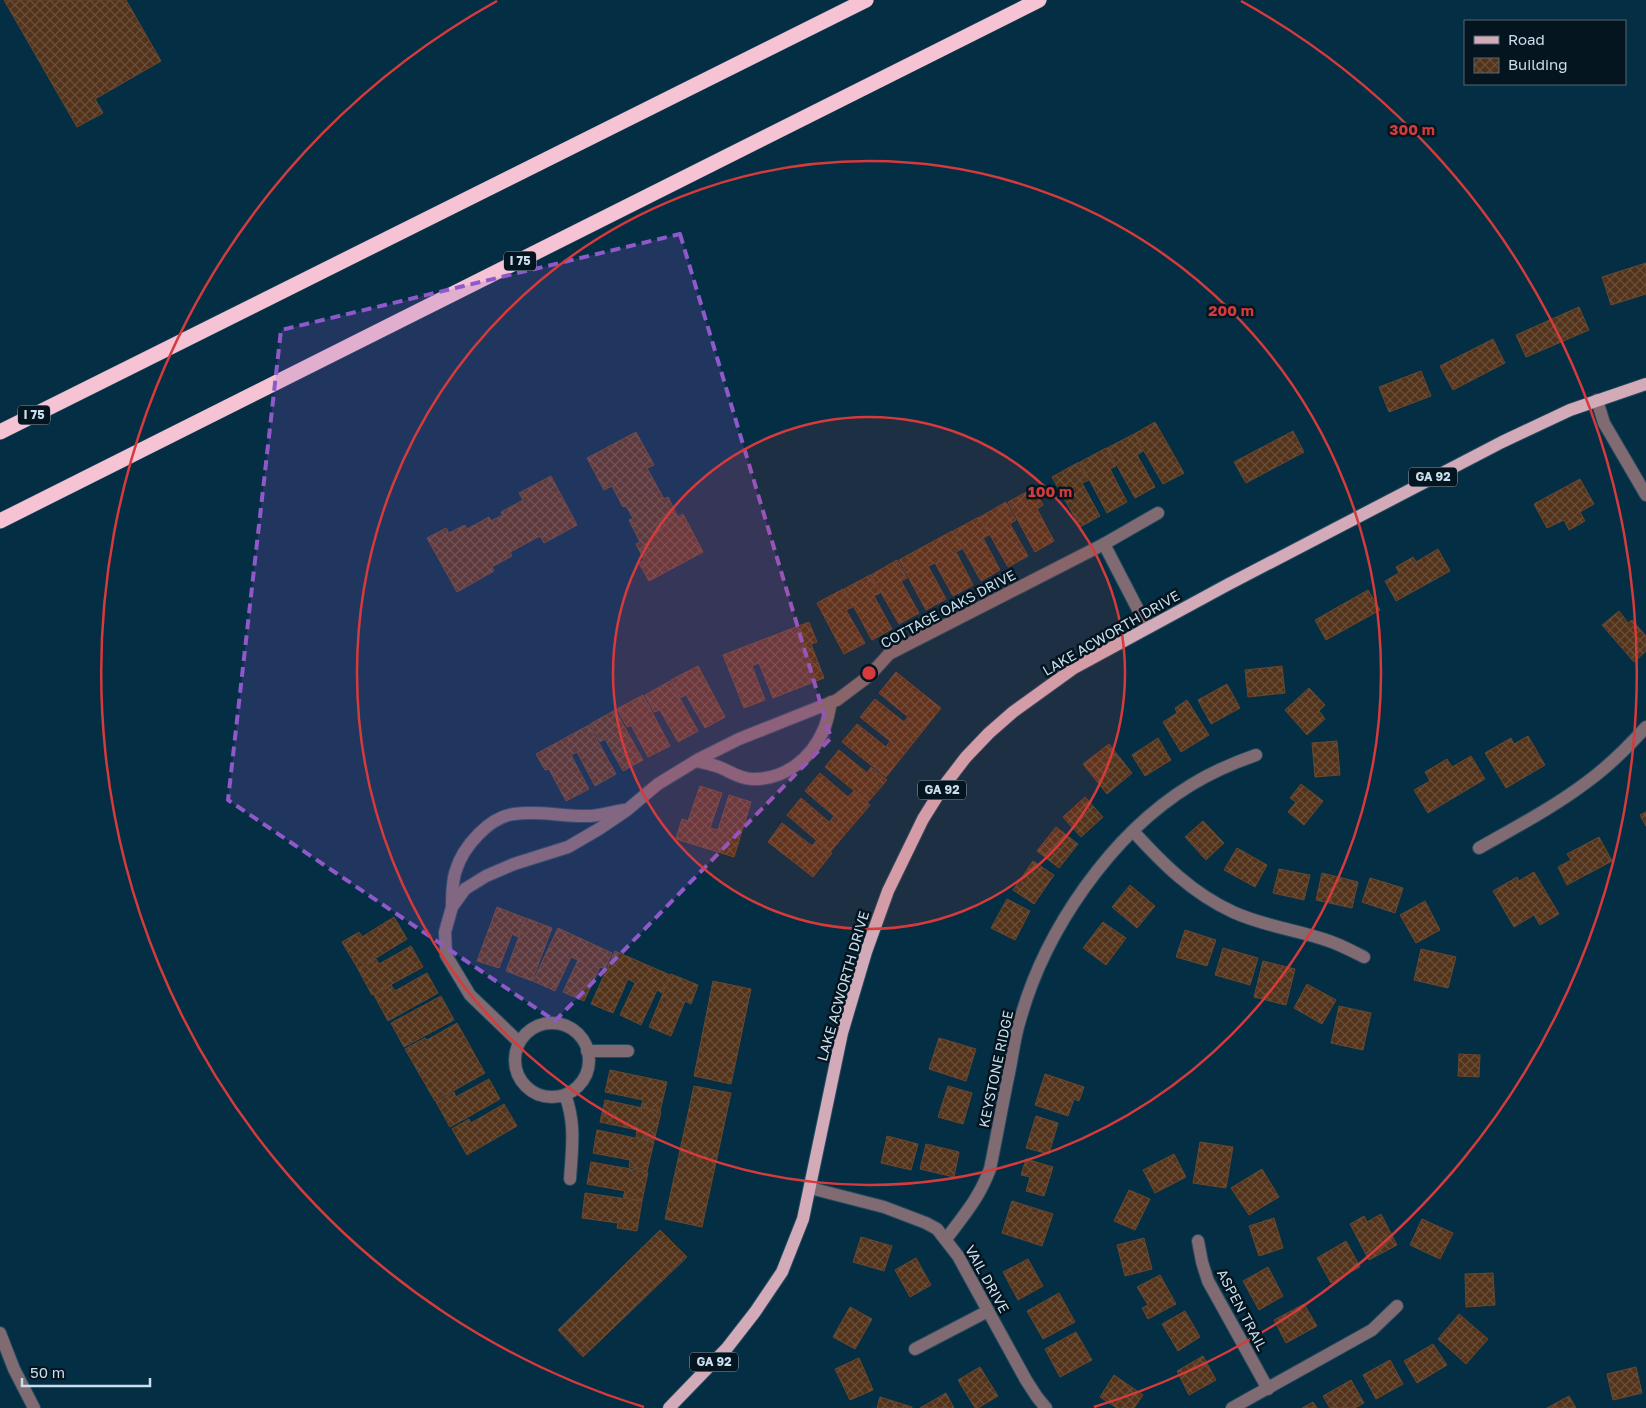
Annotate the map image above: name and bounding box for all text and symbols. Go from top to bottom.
legend [1464,20,1626,85]
text: Road [1508,30,1545,48]
text: Building [1508,55,1568,73]
text: 300 m [1389,120,1435,138]
road number: I 75 [504,252,536,270]
text: 200 m [1208,301,1254,319]
road number: I 75 [18,406,50,424]
road number: GA 92 [1409,468,1457,487]
text: 100 m [1028,482,1072,500]
street label: COTTAGE OAKS DRIVE [877,566,1018,651]
street label: LAKE ACWORTH DRIVE [1039,586,1182,679]
centre of rings [860,664,878,682]
road number: GA 92 [918,780,966,800]
street label: LAKE ACWORTH DRIVE [813,909,872,1063]
street label: KEYSTONE RIDGE [975,1009,1016,1129]
street label: VAIL DRIVE [962,1242,1013,1316]
street label: ASPEN TRAIL [1214,1266,1271,1354]
road number: GA 92 [690,1352,738,1371]
scale bar [22,1356,150,1388]
text: 50 m [30,1363,65,1381]

